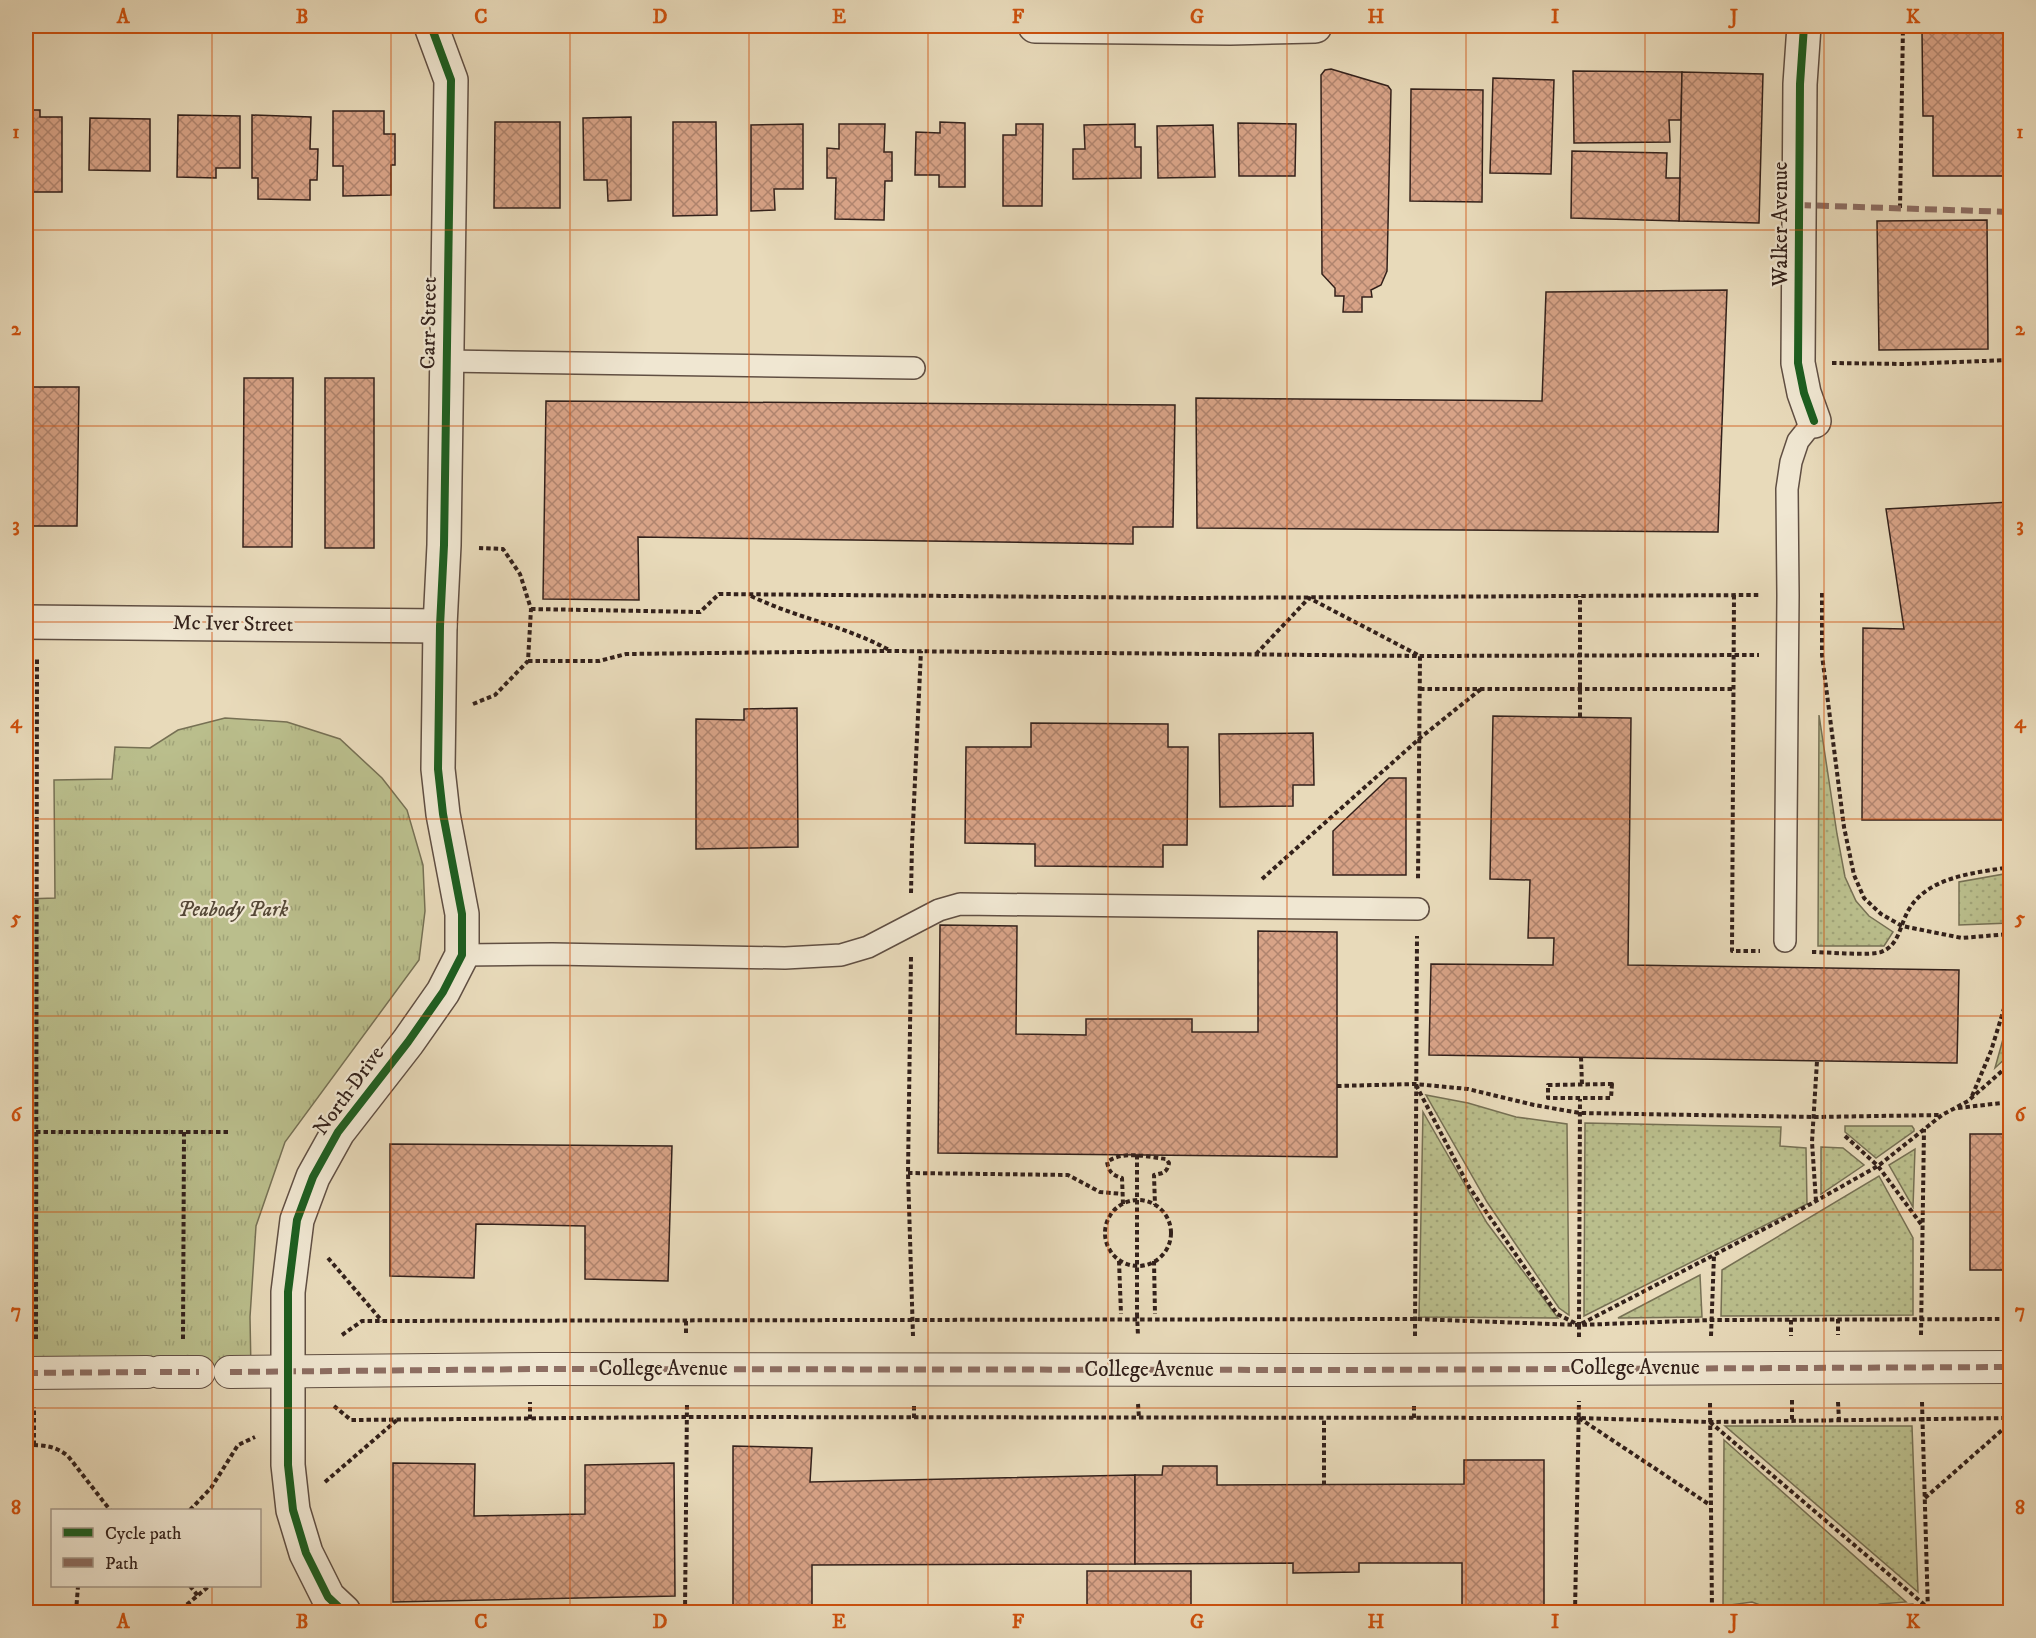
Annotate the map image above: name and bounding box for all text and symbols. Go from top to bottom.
text: A [116,5,131,30]
text: B [296,5,308,30]
text: C [474,5,488,30]
text: D [653,5,668,30]
text: E [832,5,846,30]
text: F [1012,5,1025,30]
text: G [1190,5,1204,30]
text: H [1368,5,1385,30]
text: I [1551,5,1559,30]
text: J [1728,5,1738,30]
text: K [1906,5,1921,30]
text: 1 [12,120,20,145]
text: 1 [2016,120,2024,145]
street label: Walker Avenue [1768,161,1794,288]
street label: Carr Street [415,276,443,370]
text: 2 [11,317,22,342]
text: 2 [2015,317,2026,342]
text: 3 [12,513,20,538]
text: 3 [2016,513,2024,538]
street label: Mc Iver Street [172,610,294,638]
text: 4 [10,710,23,735]
text: 4 [2014,710,2027,735]
park label: Peabody Park [178,897,288,923]
text: 5 [10,906,21,931]
text: 5 [2014,906,2025,931]
street label: North Drive [308,1041,390,1141]
text: 6 [11,1103,23,1128]
text: 6 [2015,1103,2027,1128]
text: 7 [11,1299,21,1324]
text: 7 [2015,1299,2025,1324]
street label: College Avenue [1570,1355,1700,1381]
street label: College Avenue [598,1356,728,1382]
street label: College Avenue [1084,1357,1214,1383]
text: 8 [11,1496,21,1521]
text: 8 [2015,1496,2025,1521]
legend [51,1509,261,1587]
text: Cycle path [105,1523,182,1545]
text: Path [105,1553,139,1575]
text: A [116,1610,131,1635]
text: B [296,1610,308,1635]
text: C [474,1610,488,1635]
text: D [653,1610,668,1635]
text: E [832,1610,846,1635]
text: F [1012,1610,1025,1635]
text: G [1190,1610,1204,1635]
text: H [1368,1610,1385,1635]
text: I [1551,1610,1559,1635]
text: J [1728,1610,1738,1635]
text: K [1906,1610,1921,1635]

